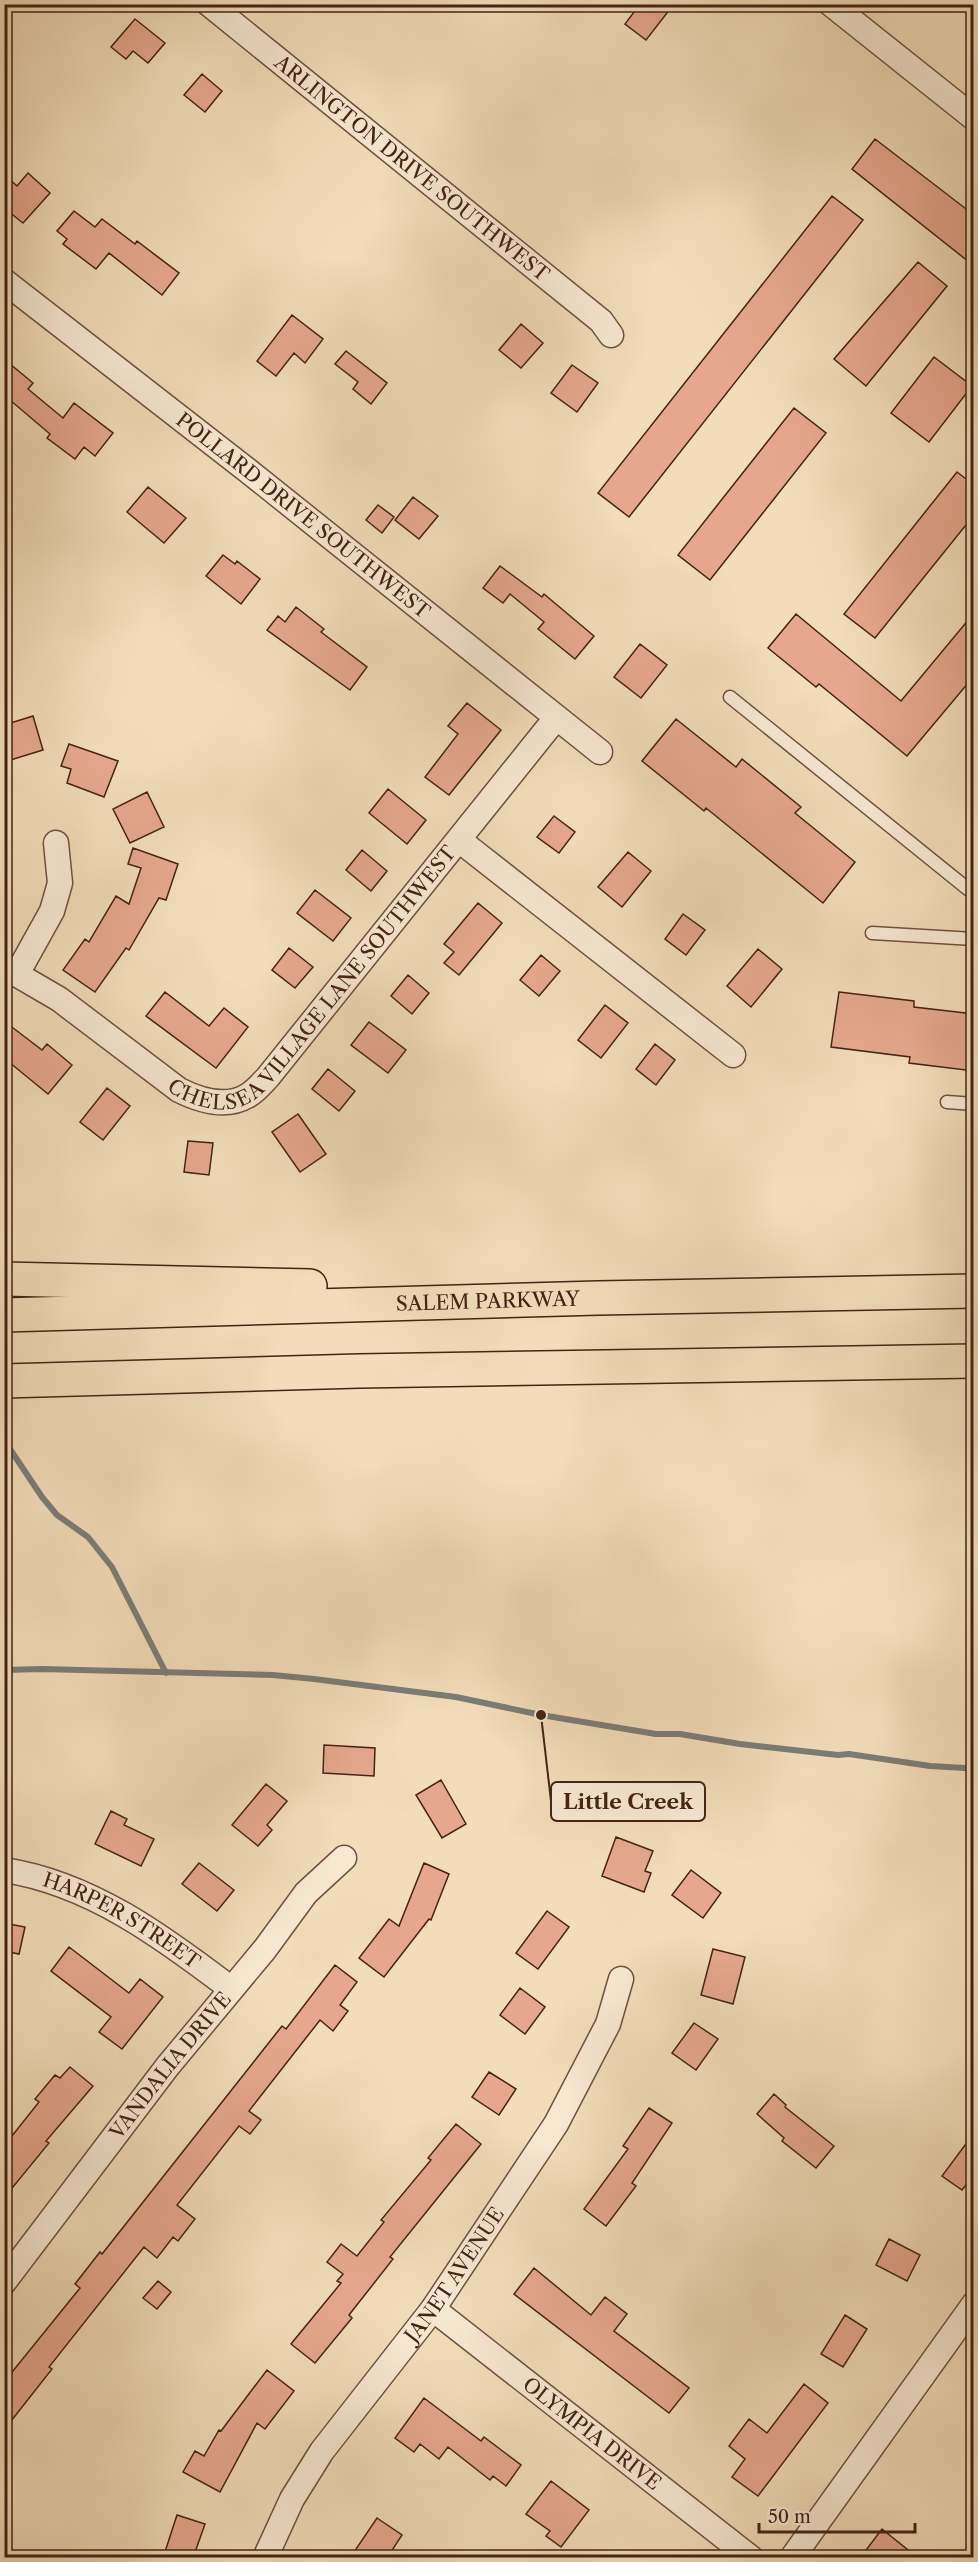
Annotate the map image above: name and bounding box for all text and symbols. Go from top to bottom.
street label: ARLINGTON DRIVE SOUTHWEST [269,49,554,286]
street label: POLLARD DRIVE SOUTHWEST [171,407,435,623]
street label: CHELSEA VILLAGE LANE SOUTHWEST [163,841,461,1115]
street label: SALEM PARKWAY [396,1287,581,1316]
callout: Little Creek [551,1782,705,1821]
text: Little Creek [563,1789,694,1814]
street label: HARPER STREET [40,1867,205,1974]
street label: VANDALIA DRIVE [104,1987,236,2145]
street label: JANET AVENUE [398,2203,509,2349]
street label: OLYMPIA DRIVE [518,2372,666,2495]
scale bar [759,2496,915,2534]
text: 50 m [768,2506,811,2528]

